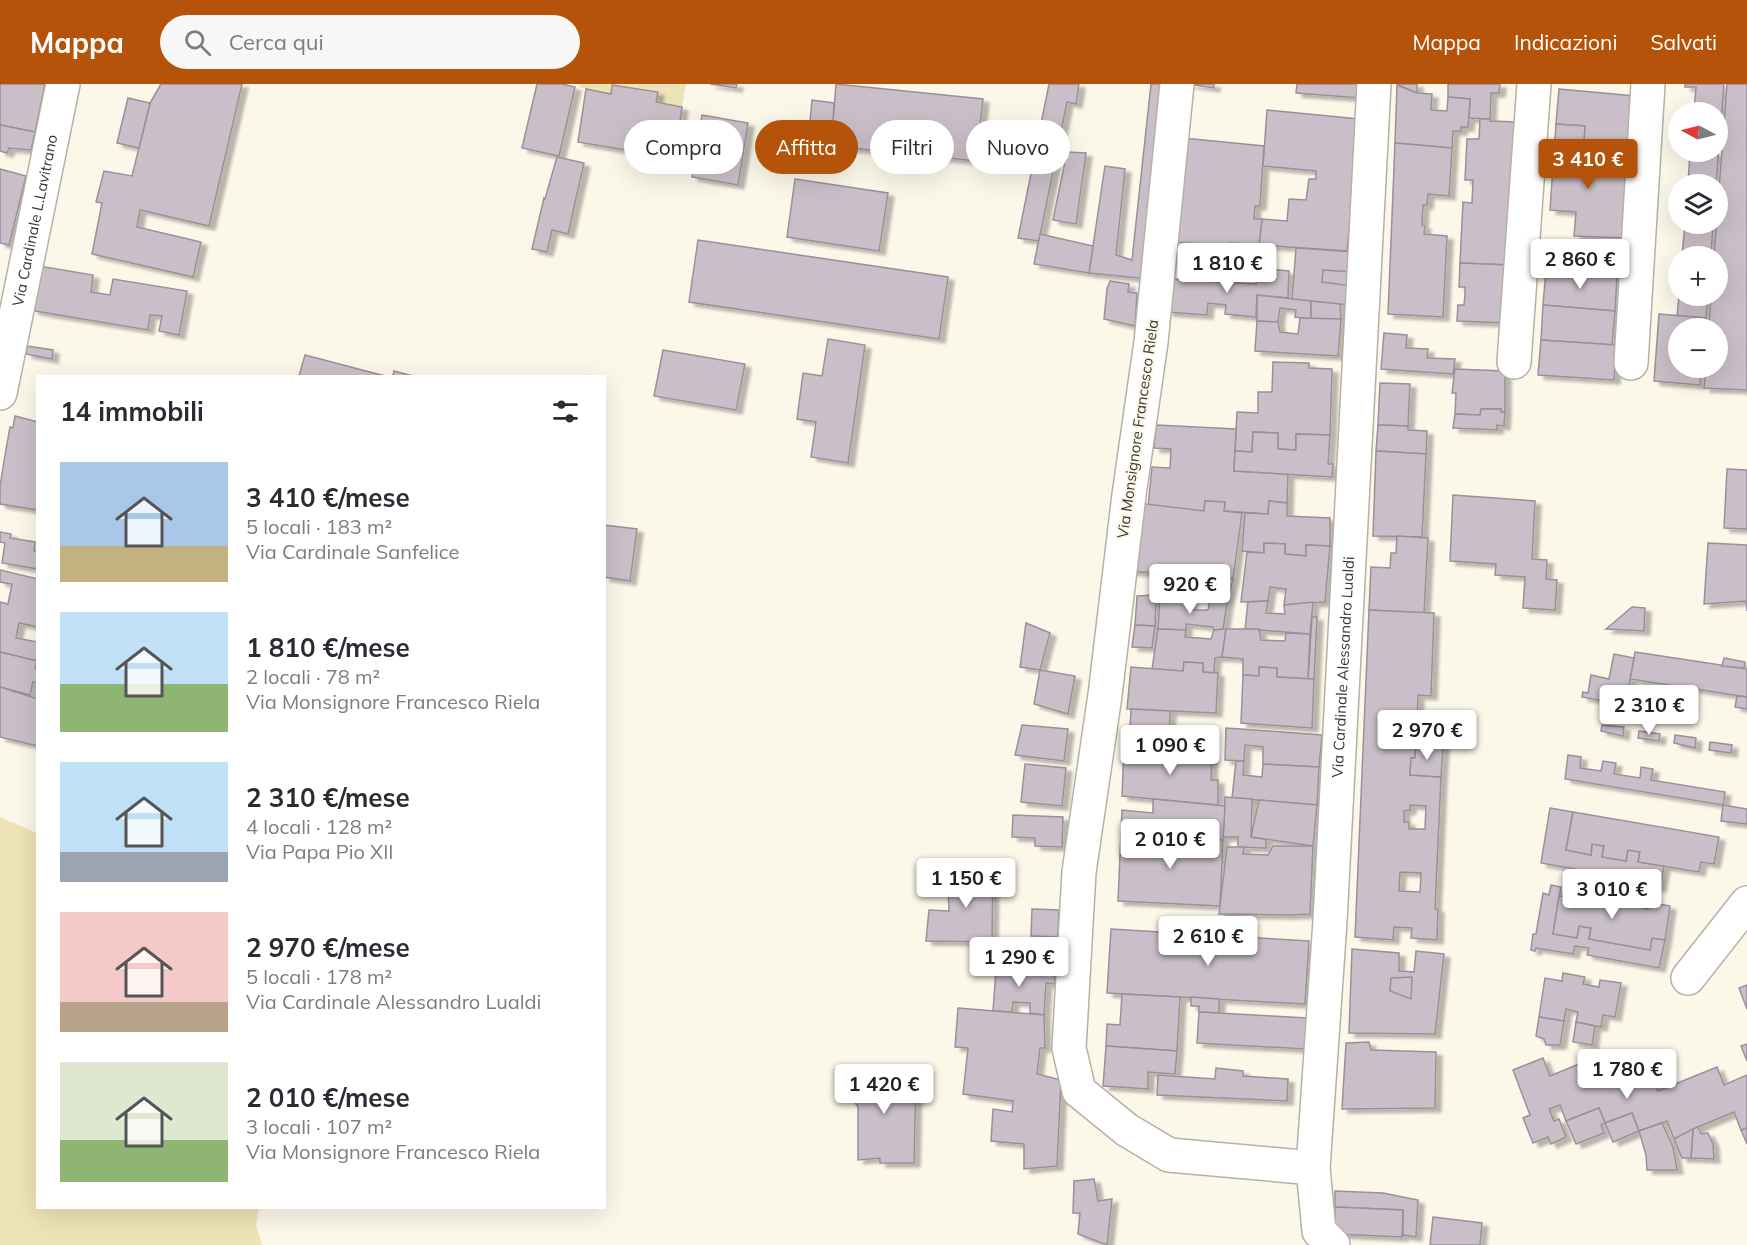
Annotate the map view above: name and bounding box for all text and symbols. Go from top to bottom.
search box [160,15,580,69]
text: Mappa [30,25,124,60]
icon: search [181,26,214,59]
text: Cerca qui [229,28,324,56]
text: Mappa [1413,29,1481,55]
text: Indicazioni [1514,29,1617,55]
text: Salvati [1650,29,1717,55]
north arrow [1668,102,1728,162]
map controls [1668,102,1728,378]
chip: Compra [624,120,743,174]
chip: Affitta [755,120,858,174]
chip: Filtri [870,120,954,174]
chip: Nuovo [966,120,1070,174]
street label: Via Cardinale L.Lavitrano [8,133,61,308]
pin: 3 410 € [1533,139,1643,190]
text: 3 410 € [1553,146,1623,171]
button: layers [1668,174,1728,234]
pin: 2 860 € [1525,239,1635,290]
pin: 1 810 € [1172,243,1282,294]
text: 2 860 € [1545,246,1615,271]
button: + [1668,246,1728,306]
text: 1 810 € [1192,250,1262,275]
street label: Via Monsignore Francesco Riela [1113,318,1162,540]
button: − [1668,318,1728,378]
text: 14 immobili [60,395,204,428]
icon: filters [549,395,582,428]
text: 3 410 €/mese [246,481,410,514]
icon: home [108,486,180,558]
text: 5 locali · 183 m² [246,514,392,539]
text: Via Cardinale Sanfelice [246,539,459,564]
street label: Via Cardinale Alessandro Lualdi [1328,556,1358,778]
pin: 920 € [1148,564,1232,615]
text: 920 € [1163,571,1217,596]
text: 1 810 €/mese [246,631,410,664]
icon: home [108,636,180,708]
text: 2 locali · 78 m² [246,664,380,689]
pin: 2 310 € [1594,685,1704,736]
text: Via Monsignore Francesco Riela [246,689,540,714]
text: 2 310 € [1614,692,1684,717]
pin: 2 970 € [1372,710,1482,761]
text: 2 970 € [1392,717,1462,742]
pin: 1 090 € [1115,725,1225,776]
text: 1 090 € [1135,732,1205,757]
text: 2 310 €/mese [246,781,410,814]
icon: home [108,786,180,858]
text: 4 locali · 128 m² [246,814,392,839]
pin: 2 010 € [1115,819,1225,870]
text: 2 010 € [1135,826,1205,851]
text: Via Papa Pio XII [246,839,394,864]
pin: 1 150 € [911,858,1021,909]
text: 1 150 € [931,865,1001,890]
pin: 3 010 € [1557,869,1667,920]
text: 3 010 € [1577,876,1647,901]
pin: 2 610 € [1153,916,1263,967]
text: 2 610 € [1173,923,1243,948]
text: 2 970 €/mese [246,931,410,964]
icon: home [108,936,180,1008]
pin: 1 290 € [964,937,1074,988]
text: 1 290 € [984,944,1054,969]
text: 5 locali · 178 m² [246,964,392,989]
text: Via Cardinale Alessandro Lualdi [246,989,541,1014]
pin: 1 780 € [1572,1049,1682,1100]
text: 1 780 € [1592,1056,1662,1081]
pin: 1 420 € [829,1064,939,1115]
text: 1 420 € [849,1071,919,1096]
text: 2 010 €/mese [246,1081,410,1114]
icon: home [108,1086,180,1158]
text: 3 locali · 107 m² [246,1114,392,1139]
text: Via Monsignore Francesco Riela [246,1139,540,1164]

